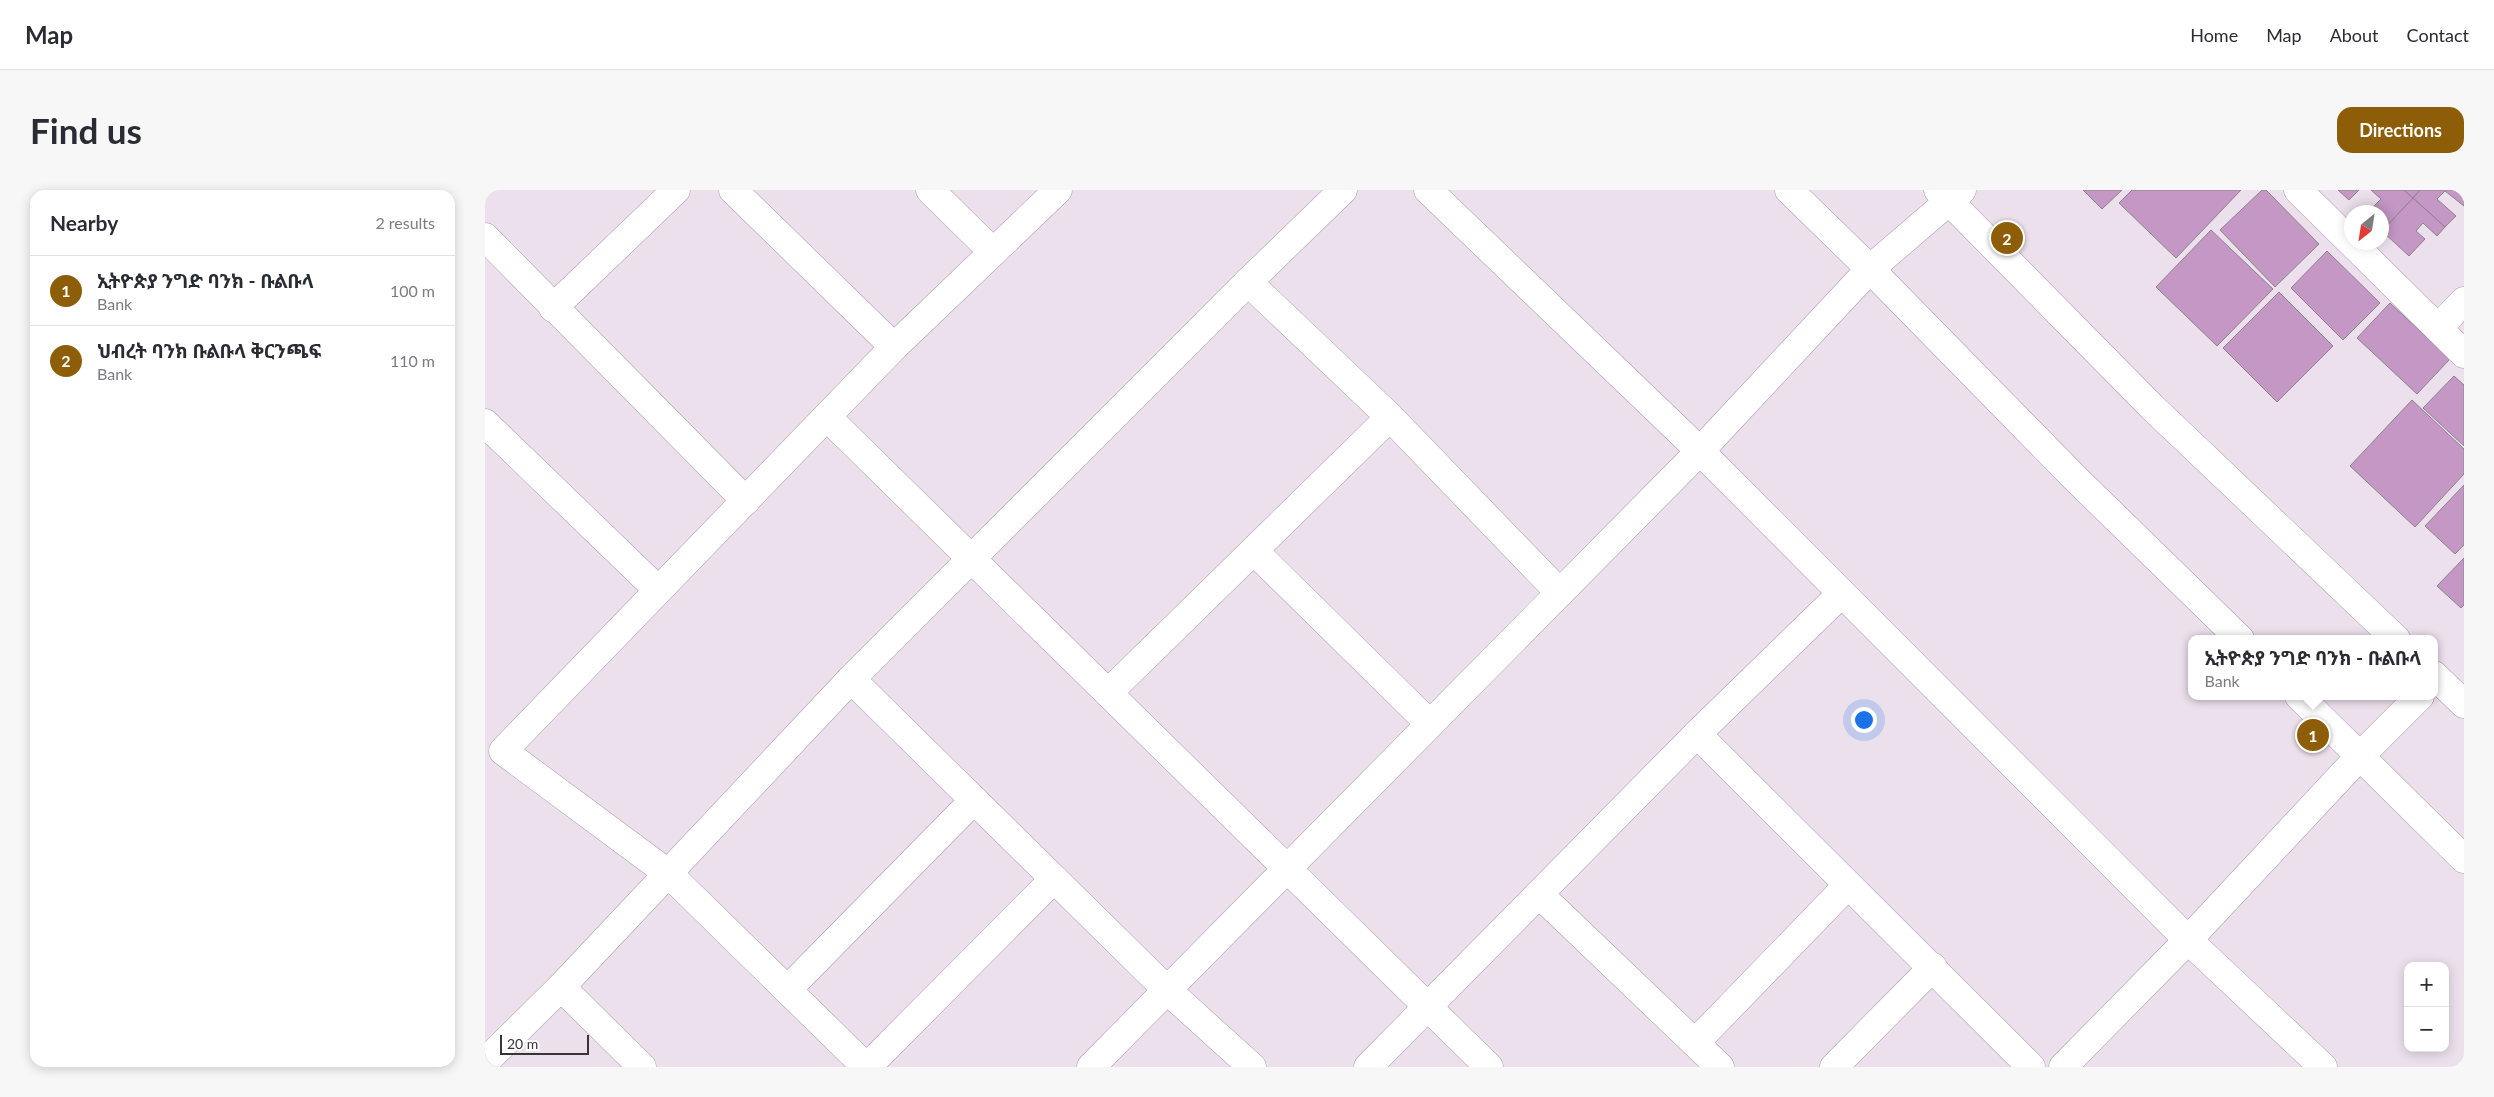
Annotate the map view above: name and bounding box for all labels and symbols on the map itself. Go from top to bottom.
north arrow [2344,205,2389,250]
pin: 2 [1991,219,2023,257]
your location [1851,707,1877,733]
pin: 1 [2297,716,2329,754]
scale bar [500,1032,589,1055]

